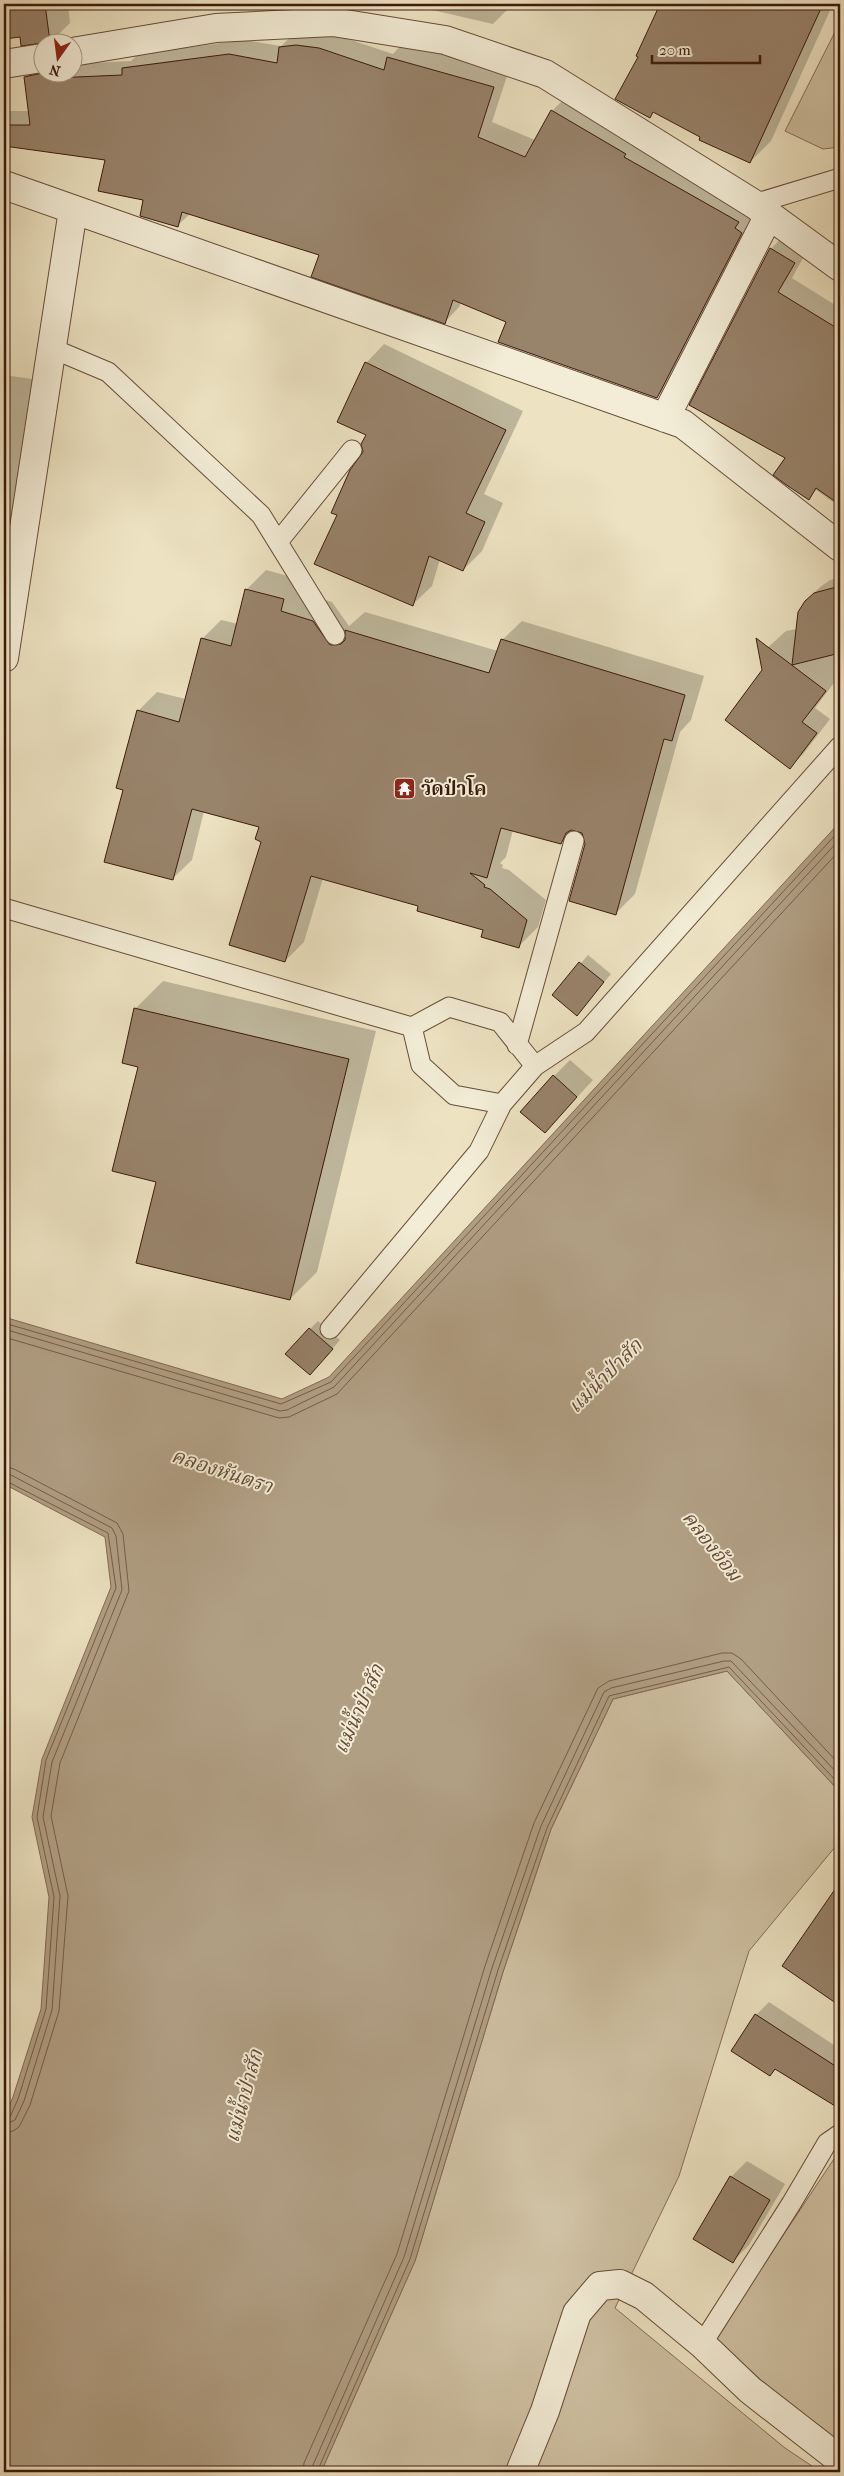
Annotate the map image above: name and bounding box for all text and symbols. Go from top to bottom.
north arrow [32,32,82,82]
scale bar [652,32,759,64]
text: 20 m [659,41,691,59]
text: N [47,61,62,80]
place label: วัดป่าโค [421,775,486,800]
temple icon: วัดป่าโค [393,777,417,801]
water label: แม่น้ำป่าสัก [560,1331,647,1418]
water label: คลองหันตรา [169,1444,276,1498]
water label: คลองอ้อม [677,1506,747,1586]
water label: แม่น้ำป่าสัก [325,1658,389,1757]
water label: แม่น้ำป่าสัก [217,2045,268,2145]

